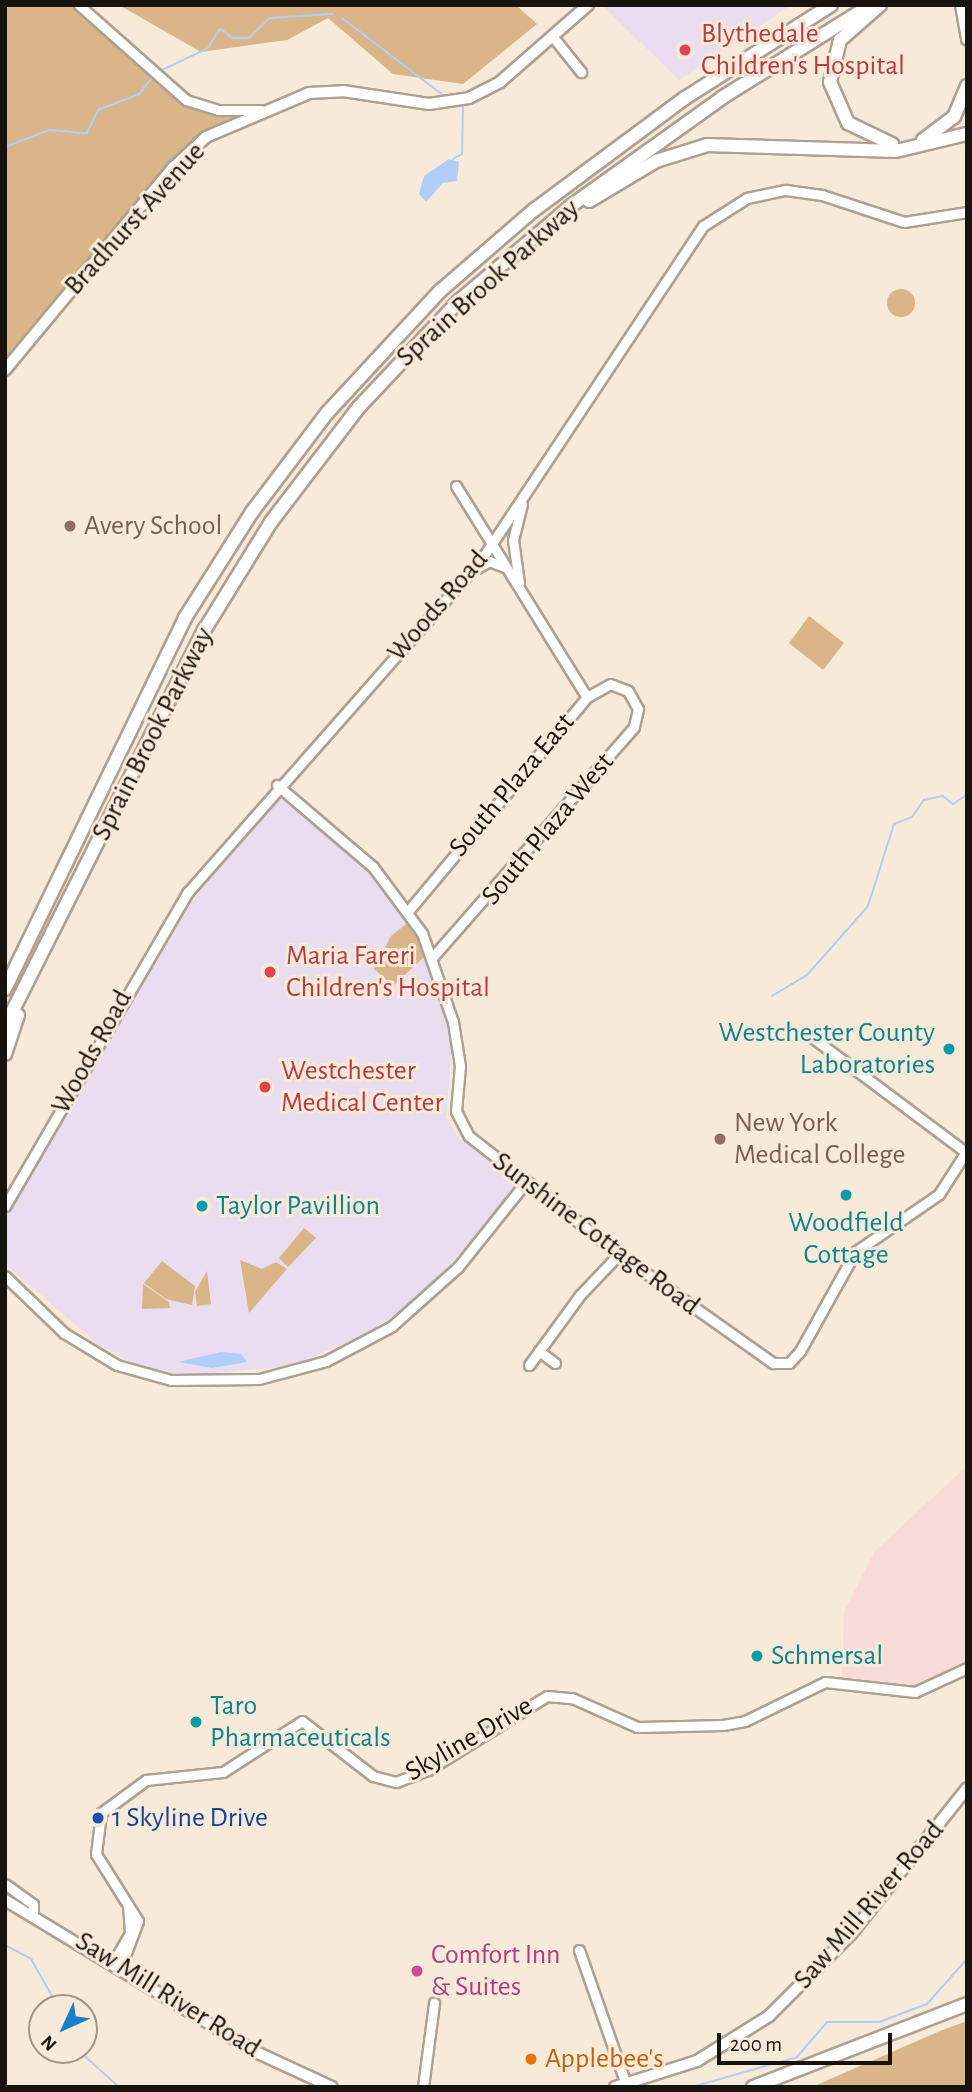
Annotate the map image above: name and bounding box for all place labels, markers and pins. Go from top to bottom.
place label: Blythedale Children's Hospital [701,17,905,83]
marker: Blythedale Children's Hospital [675,40,695,60]
place label: Avery School [84,509,222,543]
marker: Avery School [62,518,78,534]
place label: Maria Fareri Children's Hospital [286,939,490,1005]
marker: Maria Fareri Children's Hospital [260,962,280,982]
place label: Westchester County Laboratories [719,1016,935,1082]
marker: Westchester County Laboratories [941,1041,957,1057]
place label: Westchester Medical Center [281,1054,444,1120]
marker: Westchester Medical Center [255,1077,275,1097]
place label: New York Medical College [734,1106,905,1172]
marker: New York Medical College [712,1131,728,1147]
marker: Woodfield Cottage [838,1187,854,1203]
place label: Taylor Pavillion [216,1189,380,1223]
marker: Taylor Pavillion [194,1198,210,1214]
place label: Woodfield Cottage [788,1206,904,1272]
place label: Schmersal [771,1639,883,1673]
marker: Schmersal [749,1648,765,1664]
place label: Taro Pharmaceuticals [210,1689,391,1755]
marker: Taro Pharmaceuticals [188,1714,204,1730]
place label: 1 Skyline Drive [112,1801,268,1835]
marker: 1 Skyline Drive [90,1810,106,1826]
place label: Comfort Inn & Suites [431,1938,560,2004]
marker: Comfort Inn & Suites [409,1963,425,1979]
place label: Applebee's [545,2042,663,2076]
marker: Applebee's [523,2051,539,2067]

